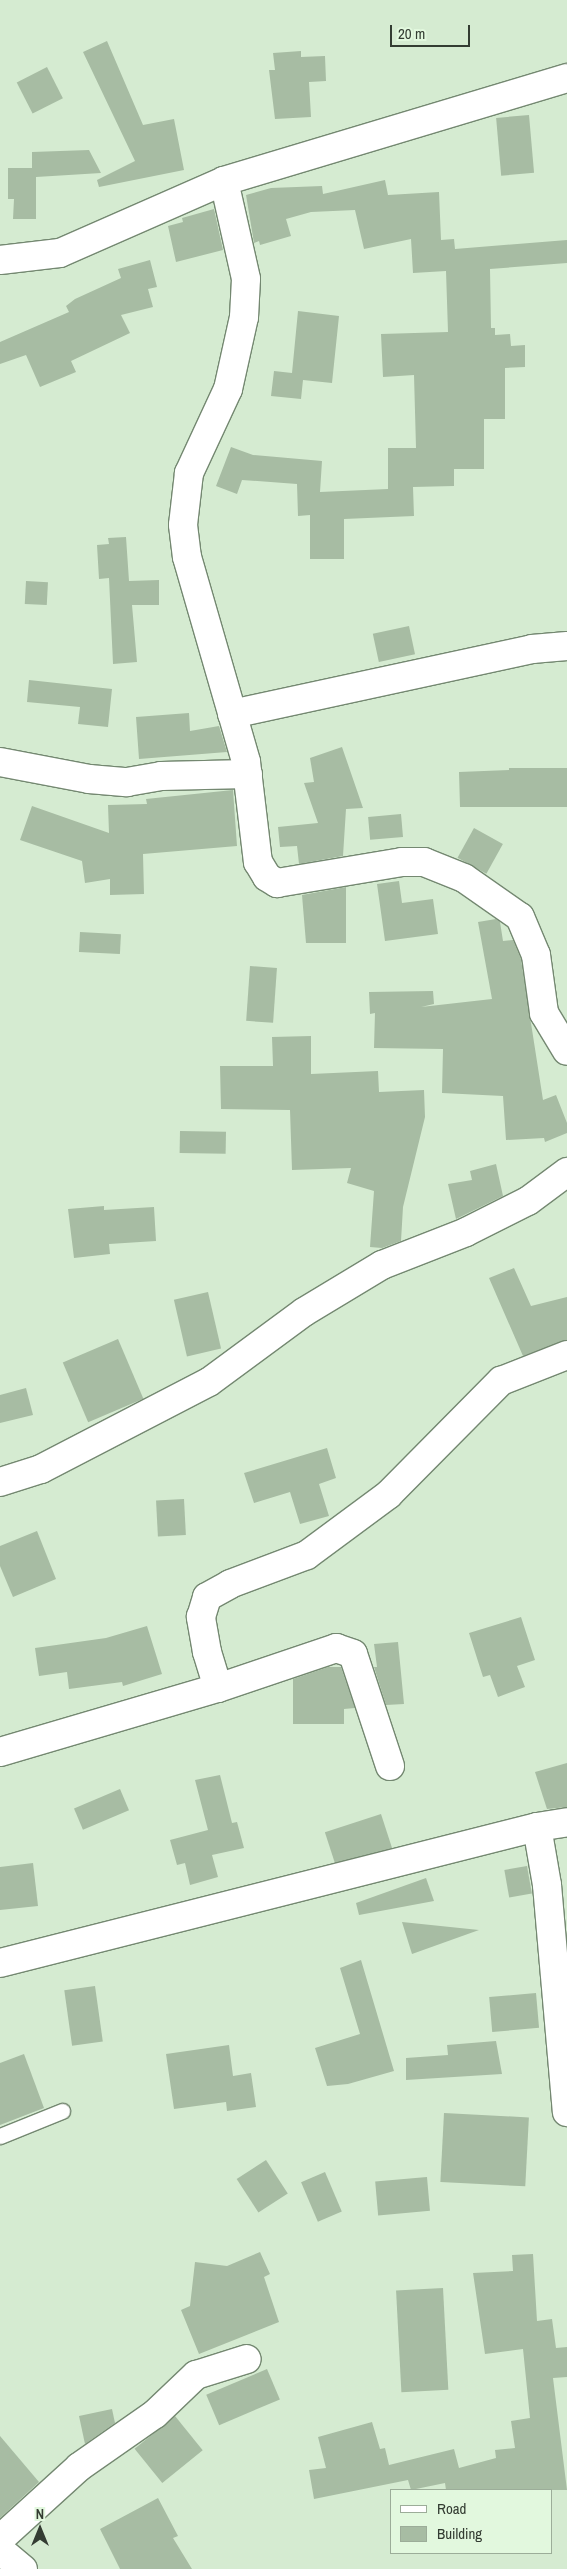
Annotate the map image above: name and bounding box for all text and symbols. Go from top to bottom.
scale bar [392,15,472,47]
text: 20 m [398,23,425,44]
legend [390,2489,552,2554]
text: Road [437,2498,466,2519]
north arrow [15,2504,65,2554]
text: N [36,2505,44,2523]
text: Building [437,2523,482,2544]

